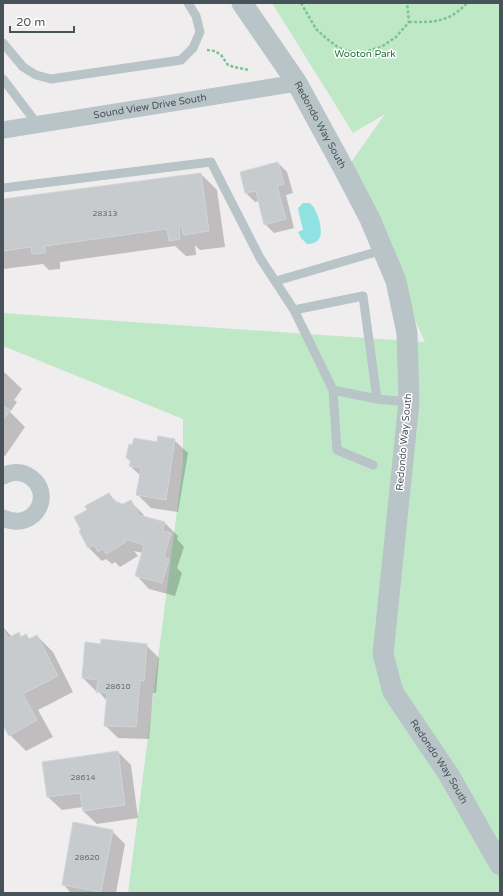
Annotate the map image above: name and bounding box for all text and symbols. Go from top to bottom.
scale bar [10,8,74,34]
text: 20 m [16,15,45,29]
park label: Wooton Park [334,48,396,60]
street label: Redondo Way South [291,79,349,171]
street label: Sound View Drive South [93,92,208,121]
house number: 28313 [92,209,118,218]
street label: Redondo Way South [394,393,414,491]
house number: 28610 [105,682,131,691]
street label: Redondo Way South [407,717,470,806]
house number: 28614 [70,773,96,782]
house number: 28620 [74,853,100,862]

